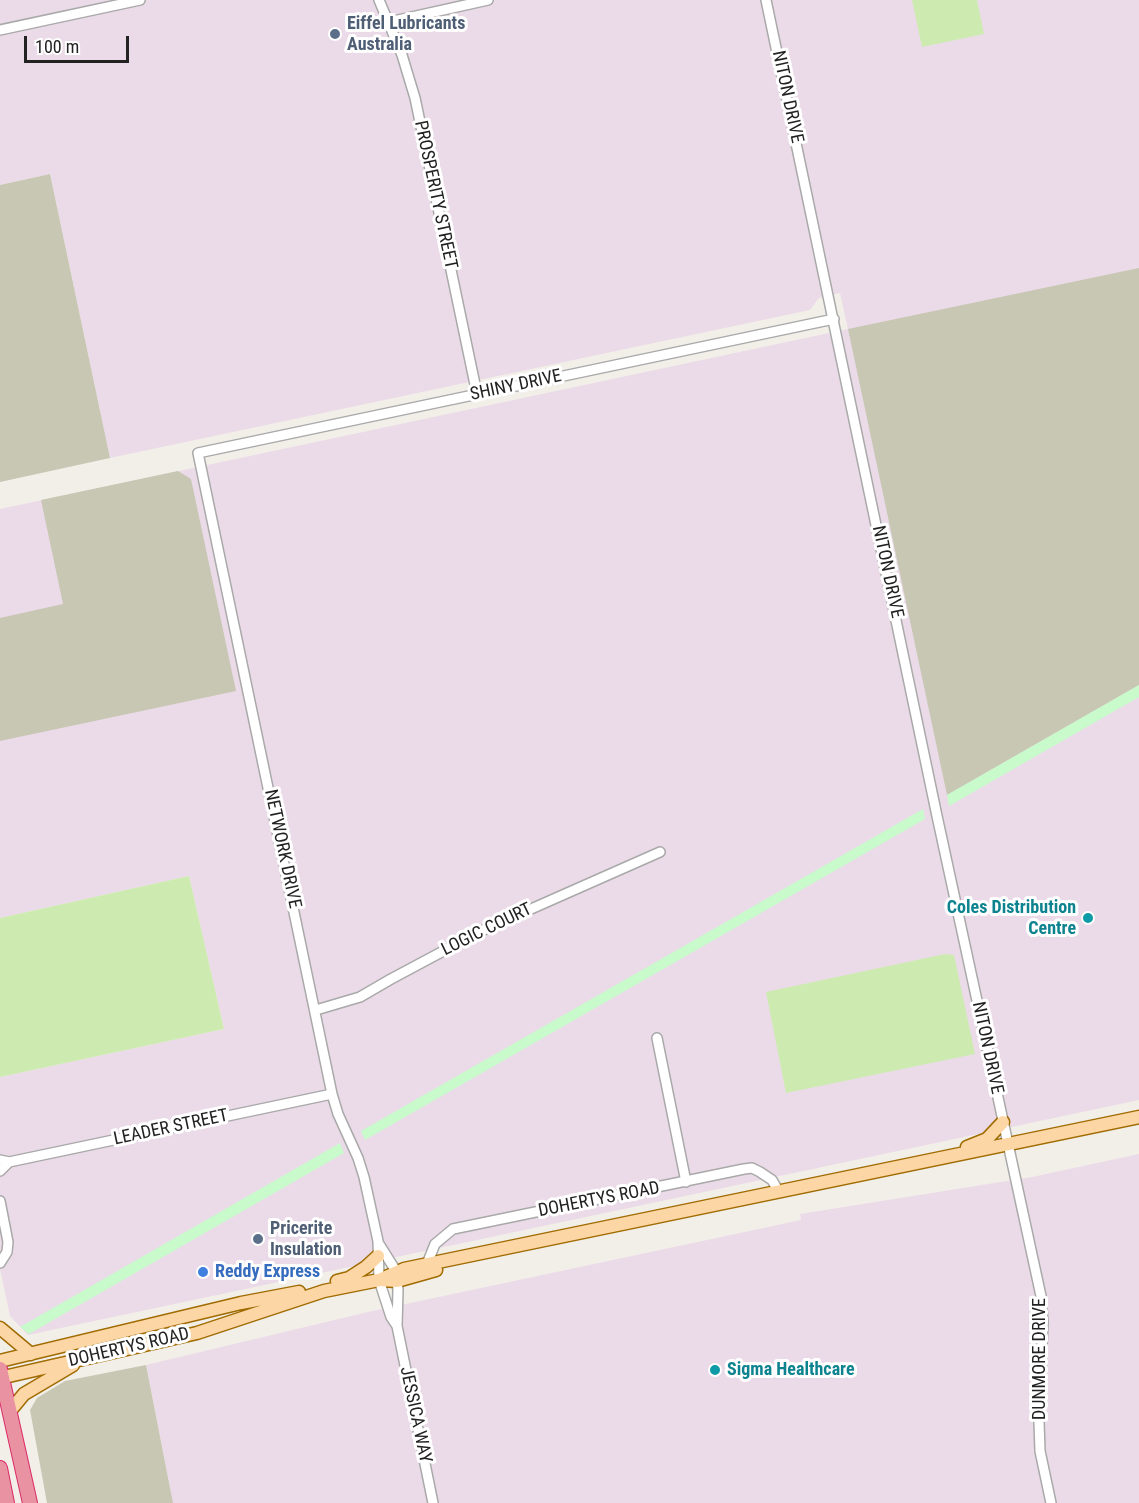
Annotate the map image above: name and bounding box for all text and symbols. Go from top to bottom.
place label: Eiffel Lubricants Australia [347,13,465,56]
scale bar [27,24,132,62]
marker: Eiffel Lubricants Australia [328,27,342,41]
text: 100 m [35,36,79,57]
street label: NITON DRIVE [767,49,807,145]
street label: PROSPERITY STREET [409,119,461,271]
street label: SHINY DRIVE [468,366,564,406]
street label: NITON DRIVE [867,524,907,620]
street label: NETWORK DRIVE [259,787,305,911]
place label: Coles Distribution Centre [947,897,1076,940]
street label: LOGIC COURT [438,899,536,961]
marker: Coles Distribution Centre [1081,911,1095,925]
street label: NITON DRIVE [967,1000,1007,1096]
street label: LEADER STREET [112,1105,230,1151]
street label: DOHERTYS ROAD [536,1178,662,1222]
place label: Pricerite Insulation [270,1218,342,1260]
marker: Pricerite Insulation [251,1232,265,1246]
place label: Reddy Express [215,1261,320,1283]
marker: Reddy Express [196,1265,210,1279]
street label: DUNMORE DRIVE [1029,1298,1051,1420]
street label: DOHERTYS ROAD [67,1324,191,1372]
place label: Sigma Healthcare [727,1359,855,1381]
marker: Sigma Healthcare [708,1363,722,1377]
street label: JESSICA WAY [394,1365,436,1465]

